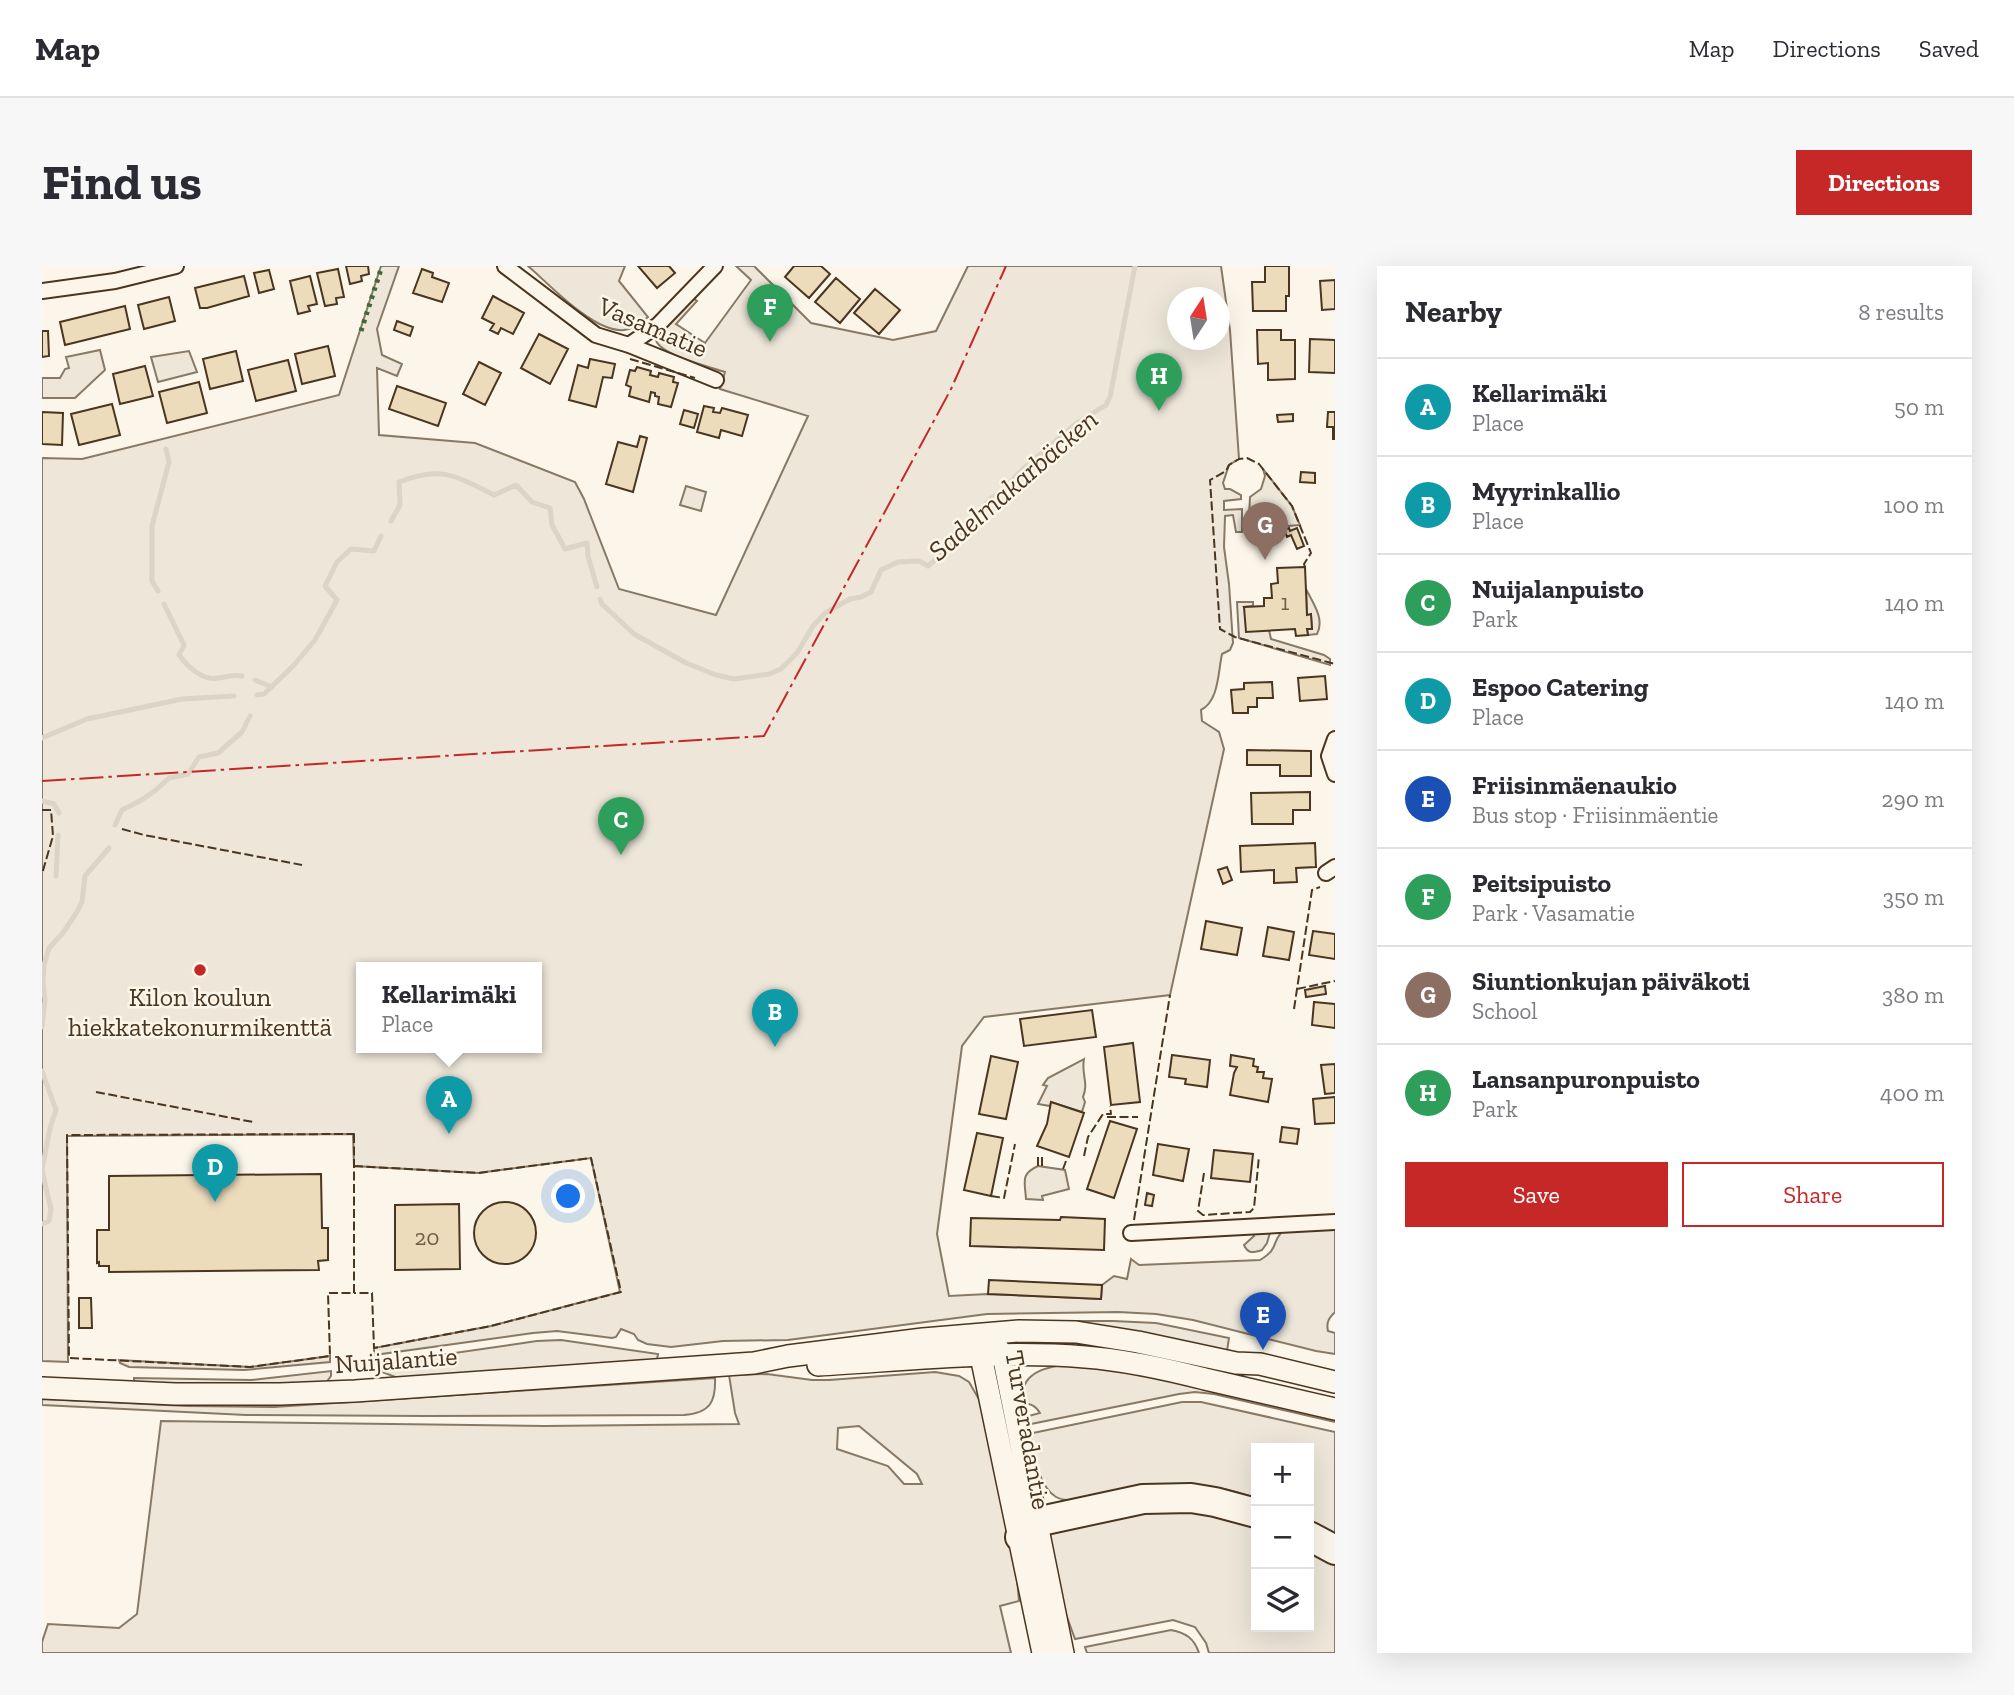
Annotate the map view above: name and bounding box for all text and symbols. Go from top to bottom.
text: Map [35,29,100,68]
text: Map [1689,34,1735,63]
text: Directions [1773,34,1881,63]
text: Saved [1919,34,1979,63]
button: Directions [1796,150,1972,215]
text: Find us [42,153,202,212]
pin: F [747,284,793,342]
north arrow [1167,287,1230,350]
street label: Vasamatie [593,289,713,364]
text: Nearby [1405,294,1502,330]
text: 8 results [1858,298,1944,326]
pin: H [1136,353,1182,411]
text: Kellarimäki [1472,377,1607,409]
text: A [1420,393,1436,421]
text: 50 m [1894,393,1944,421]
water label: Sadelmakarbäcken [922,402,1104,568]
text: Place [1472,409,1524,437]
text: Myyrinkallio [1472,475,1620,507]
text: B [1421,491,1435,519]
text: 100 m [1884,491,1944,519]
pin: G [1242,502,1288,560]
text: Place [1472,507,1524,535]
text: Nuijalanpuisto [1472,573,1644,605]
house number: 1 [1281,588,1290,616]
text: C [1421,589,1435,617]
text: 140 m [1884,589,1944,617]
text: Park [1472,605,1518,633]
text: Espoo Catering [1472,671,1649,703]
text: D [1420,687,1436,715]
text: 140 m [1884,687,1944,715]
text: Place [1472,703,1524,731]
text: Friisinmäenaukio [1472,769,1677,801]
text: E [1421,785,1435,813]
text: 290 m [1882,785,1944,813]
pin: C [598,797,644,855]
text: Bus stop · Friisinmäentie [1472,801,1718,829]
text: Peitsipuisto [1472,867,1611,899]
text: F [1421,883,1435,911]
text: 350 m [1883,883,1944,911]
text: Park · Vasamatie [1472,899,1635,927]
marker: Kilon koulun hiekkatekonurmikenttä [192,962,208,978]
popup [356,962,542,1053]
text: Siuntionkujan päiväkoti [1472,965,1750,997]
text: Kellarimäki [381,978,517,1010]
place label: Kilon koulun hiekkatekonurmikenttä [68,981,332,1043]
text: G [1420,981,1436,1009]
text: 380 m [1882,981,1944,1009]
pin: B [752,989,798,1047]
text: School [1472,997,1537,1025]
text: Place [381,1010,433,1038]
text: Lansanpuronpuisto [1472,1063,1700,1095]
pin: A [426,1076,472,1134]
text: H [1419,1079,1437,1107]
text: 400 m [1880,1079,1944,1107]
text: Park [1472,1095,1518,1123]
pin: D [192,1144,238,1202]
button: Save [1405,1162,1668,1227]
button: Share [1682,1162,1944,1227]
your location [551,1179,585,1213]
house number: 20 [414,1223,440,1251]
pin: E [1240,1292,1286,1350]
street label: Nuijalantie [333,1340,459,1380]
street label: Turveradantie [998,1348,1058,1512]
map controls [1251,1443,1314,1632]
button: + [1251,1443,1314,1506]
button: − [1251,1506,1314,1569]
button: layers [1251,1569,1314,1632]

